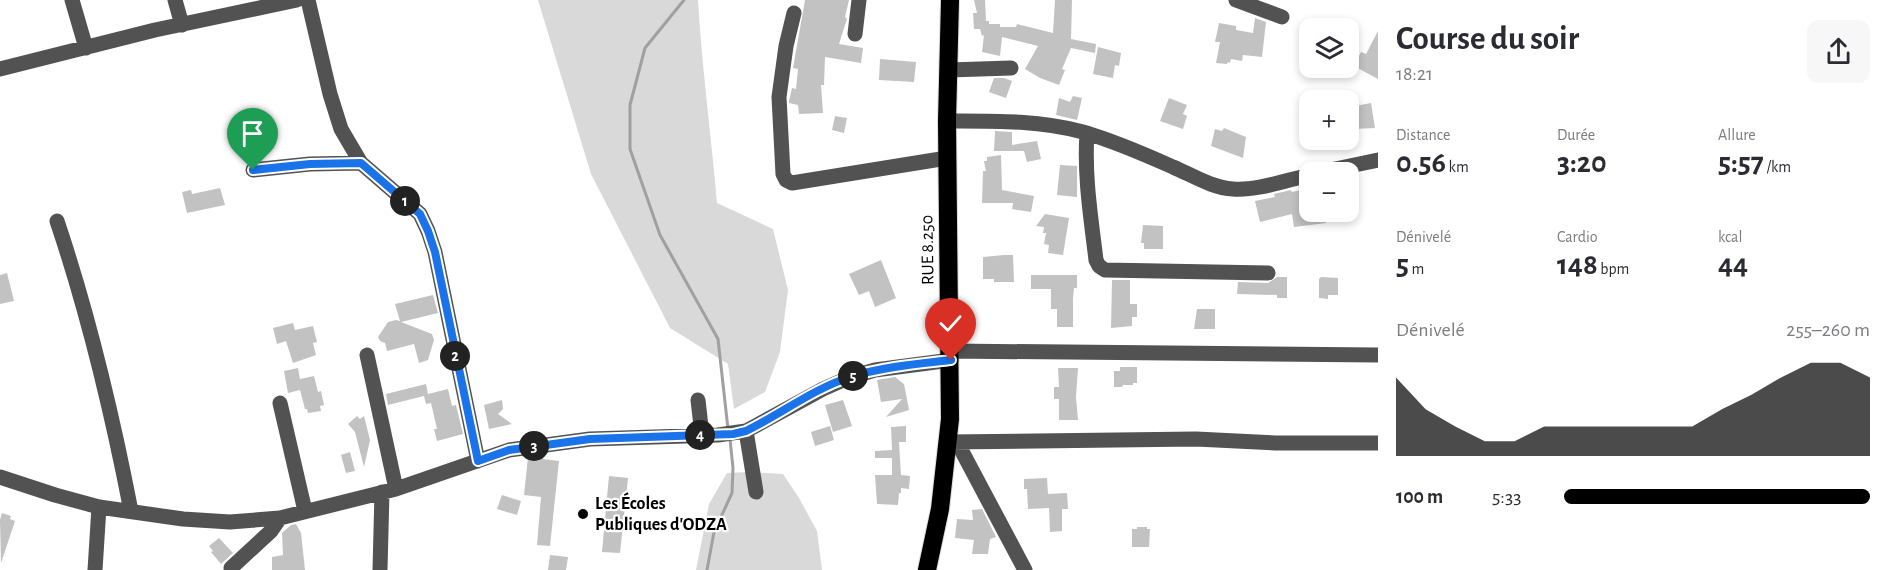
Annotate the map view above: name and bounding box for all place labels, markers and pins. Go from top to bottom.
pin [227,108,278,170]
pin: 1 [390,186,420,216]
pin [925,298,976,360]
pin: 2 [440,341,470,371]
pin: 5 [838,361,868,391]
pin: 4 [685,420,715,450]
pin: 3 [519,431,549,461]
place label: Les Écoles Publiques d'ODZA [595,492,727,534]
marker: Les Écoles Publiques d'ODZA [576,507,590,521]

